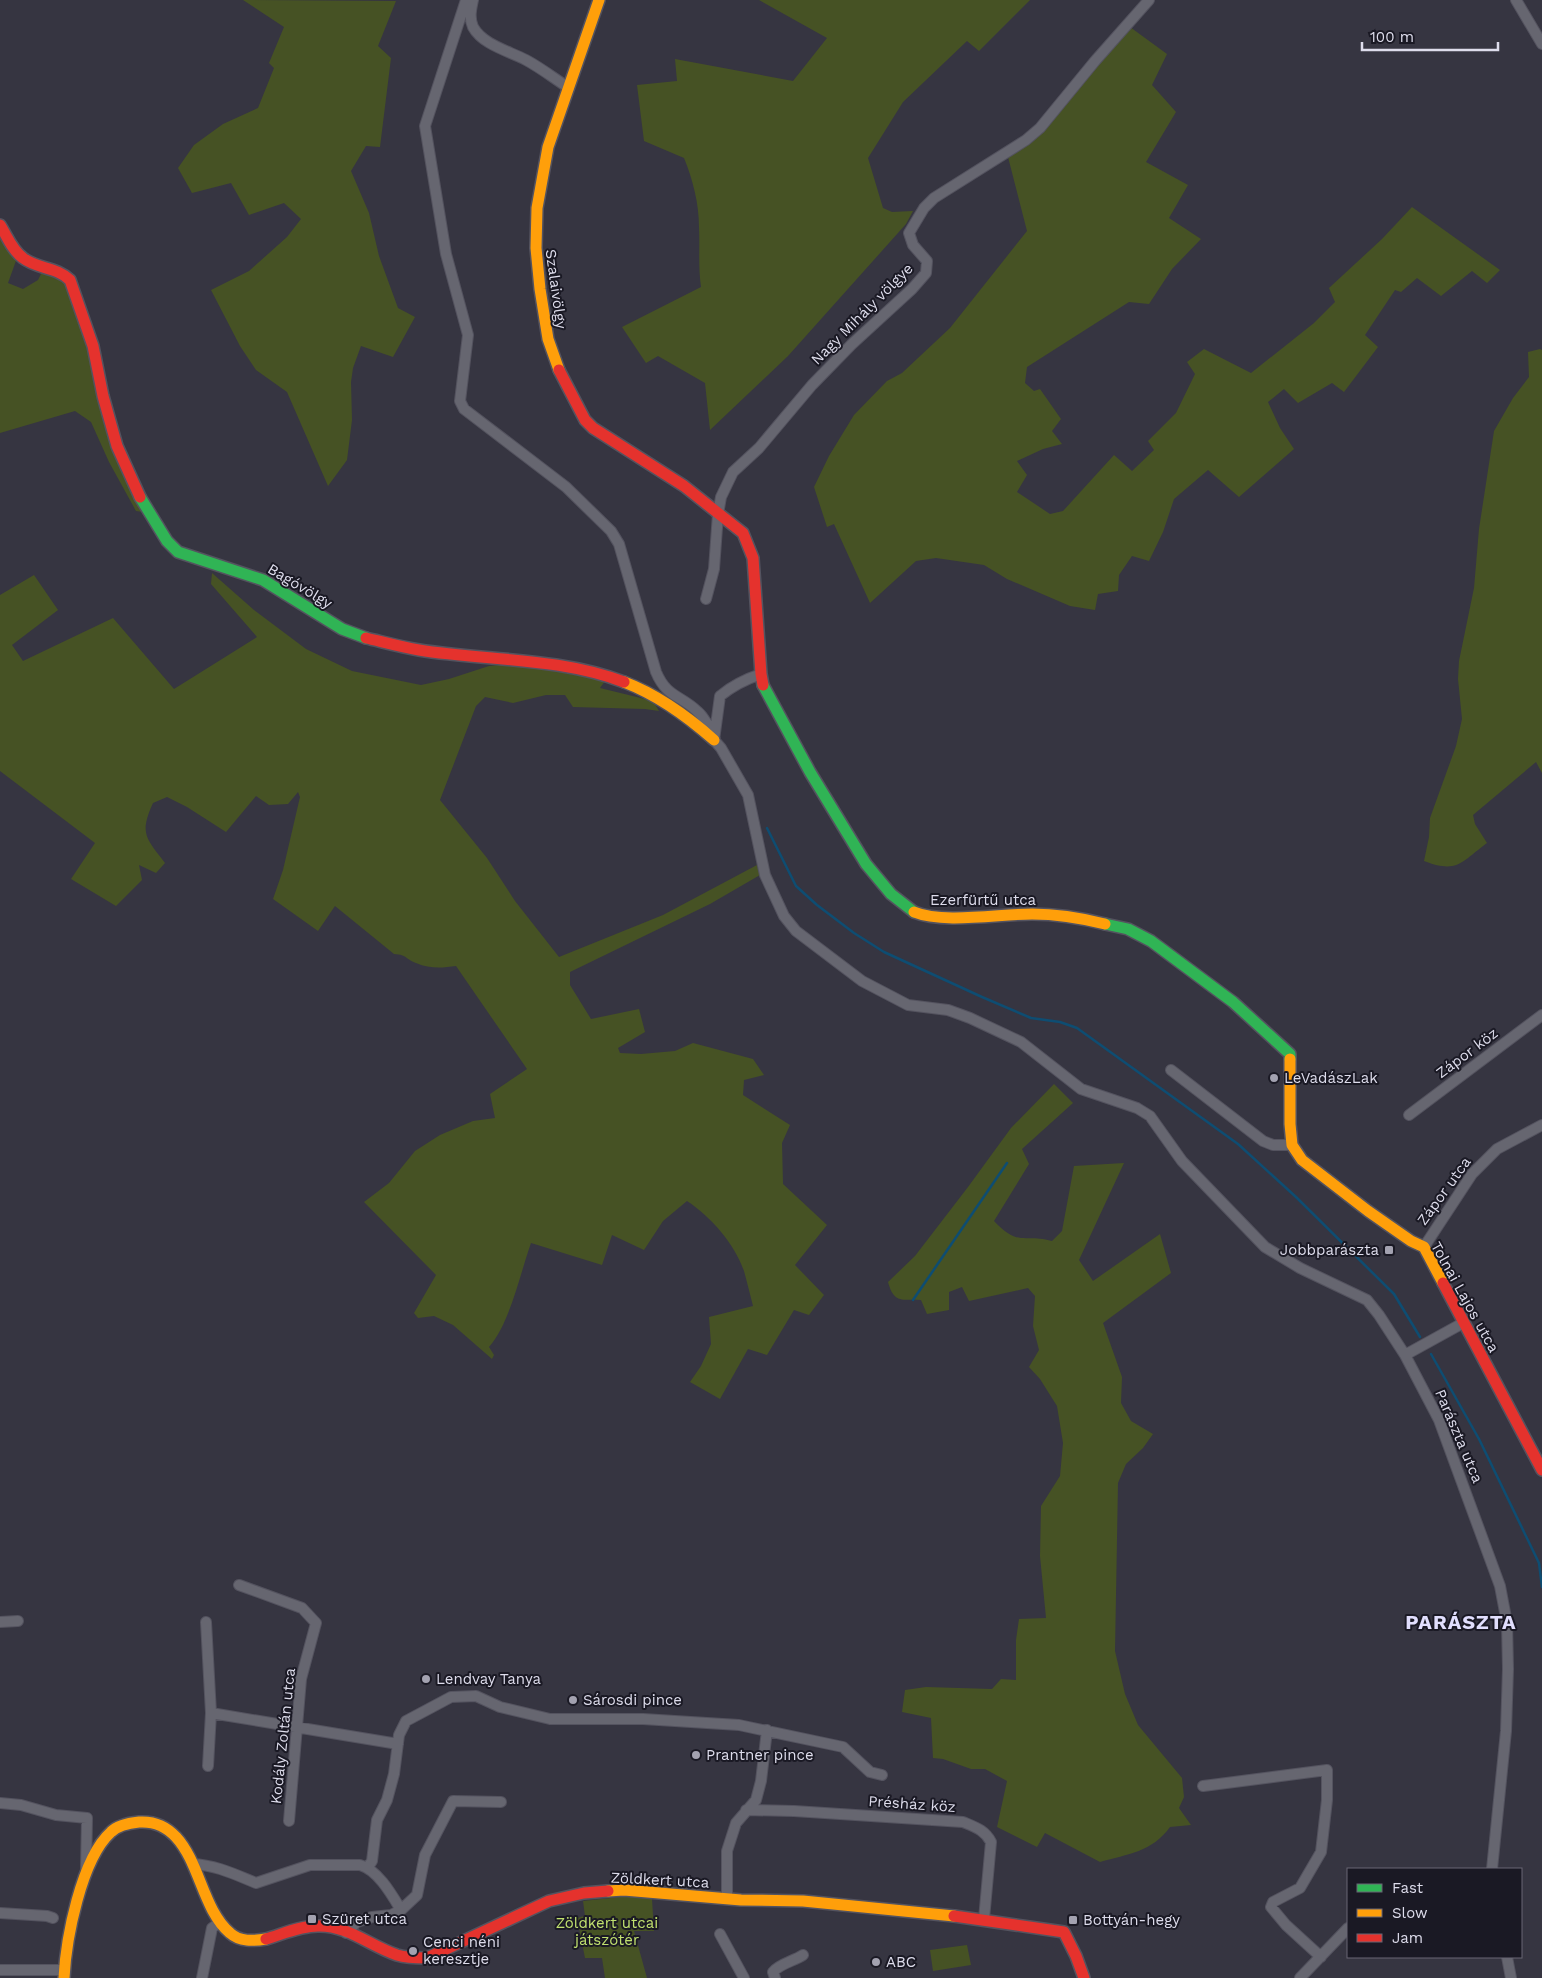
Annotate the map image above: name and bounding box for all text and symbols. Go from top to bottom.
scale bar [1362,20,1498,52]
text: 100 m [1370,28,1414,46]
street label: Szalaivölgy [542,248,571,330]
street label: Nagy Mihály völgye [807,259,917,369]
street label: Bagóvölgy [264,560,336,612]
street label: Ezerfürtű utca [930,891,1037,909]
street label: Zápor köz [1433,1024,1501,1082]
place label: LeVadászLak [1284,1069,1378,1087]
marker: LeVadászLak [1268,1072,1280,1084]
street label: Zápor utca [1413,1153,1475,1229]
street label: Tolnai Lajos utca [1427,1239,1503,1356]
place label: Jobbparászta [1280,1241,1380,1259]
marker: Jobbparászta [1383,1244,1395,1256]
street label: Parászta utca [1431,1386,1487,1486]
district label: PARÁSZTA [1405,1610,1517,1634]
street label: Kodály Zoltán utca [267,1667,299,1805]
place label: Lendvay Tanya [436,1670,541,1688]
marker: Lendvay Tanya [420,1673,432,1685]
place label: Sárosdi pince [583,1691,682,1709]
marker: Sárosdi pince [567,1694,579,1706]
place label: Prantner pince [706,1746,814,1764]
marker: Prantner pince [690,1749,702,1761]
street label: Présház köz [868,1792,956,1816]
street label: Zöldkert utca [610,1868,710,1892]
legend [1347,1868,1522,1958]
text: Fast [1392,1879,1424,1897]
text: Slow [1392,1904,1428,1922]
place label: Szüret utca [322,1910,407,1928]
place label: Bottyán-hegy [1083,1911,1180,1929]
marker: Szüret utca [306,1913,318,1925]
park label: Zöldkert utcai játszótér [556,1914,658,1949]
marker: Bottyán-hegy [1067,1914,1079,1926]
text: Jam [1392,1929,1423,1947]
place label: Cenci néni keresztje [423,1933,500,1968]
marker: Cenci néni keresztje [407,1945,419,1957]
place label: ABC [886,1953,916,1971]
marker: ABC [870,1956,882,1968]

